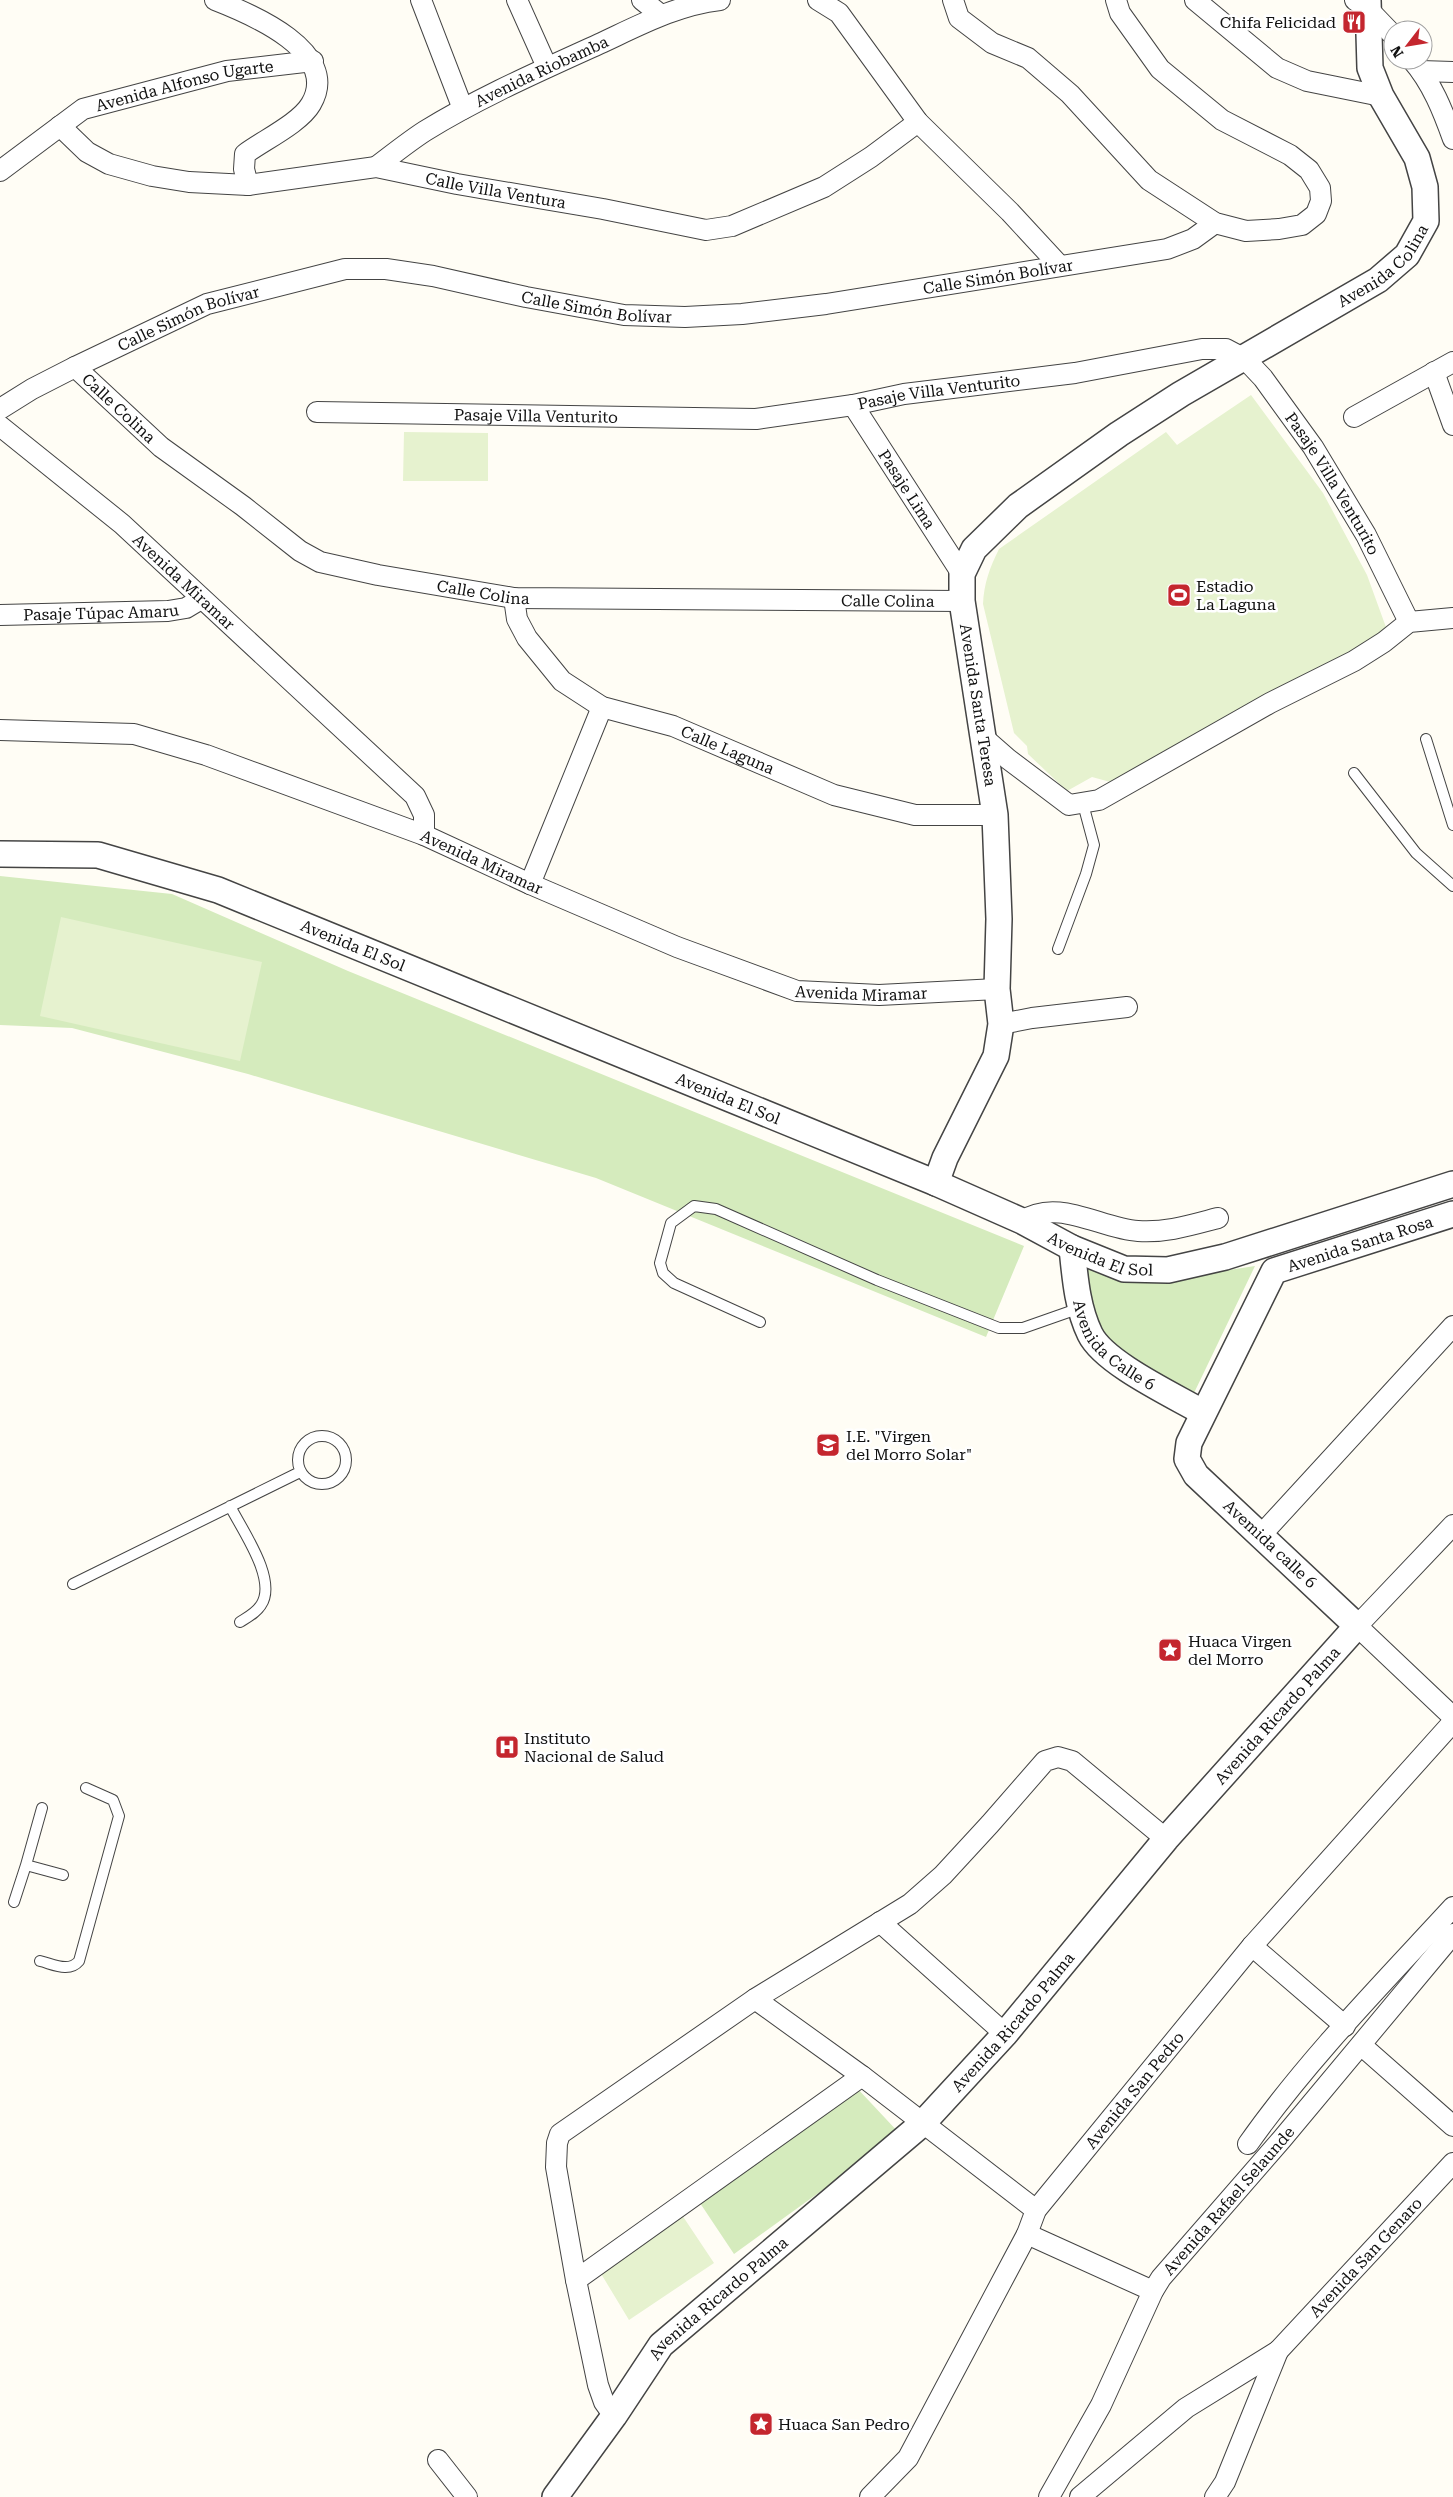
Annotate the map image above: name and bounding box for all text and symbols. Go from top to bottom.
restaurant icon: Chifa Felicidad [1341,9,1367,35]
place label: Chifa Felicidad [1220,13,1336,32]
north arrow [1383,20,1433,70]
street label: Avenida Riobamba [472,31,612,111]
text: N [1387,43,1406,60]
street label: Avenida Alfonso Ugarte [93,56,275,115]
street label: Calle Villa Ventura [424,168,568,212]
street label: Avenida Colina [1334,221,1432,311]
street label: Calle Simón Bolívar [921,255,1075,298]
street label: Calle Simón Bolívar [114,282,262,355]
street label: Calle Simón Bolívar [520,287,672,326]
street label: Calle Colina [78,369,160,447]
street label: Pasaje Villa Venturito [856,370,1021,413]
street label: Pasaje Villa Venturito [454,405,618,426]
street label: Pasaje Villa Venturito [1281,409,1384,558]
street label: Pasaje Lima [875,446,940,533]
street label: Avenida Miramar [129,530,239,634]
street label: Calle Colina [436,576,530,608]
place label: Estadio La Laguna [1196,577,1276,614]
sports icon: Estadio La Laguna [1166,582,1192,608]
street label: Calle Colina [841,591,935,610]
street label: Pasaje Túpac Amaru [23,600,180,624]
street label: Avenida Santa Teresa [956,622,1000,788]
street label: Calle Laguna [678,721,778,778]
street label: Avenida Miramar [418,825,546,898]
street label: Avenida El Sol [298,915,408,975]
street label: Avenida Miramar [795,981,928,1005]
street label: Avenida El Sol [673,1068,783,1128]
street label: Avenida Santa Rosa [1285,1211,1435,1276]
street label: Avenida El Sol [1045,1227,1153,1279]
street label: Avenida Calle 6 [1070,1298,1159,1394]
place label: I.E. "Virgen del Morro Solar" [846,1427,972,1464]
school or university icon: I.E. "Virgen del Morro Solar" [815,1432,841,1458]
street label: Avemida calle 6 [1219,1496,1321,1592]
place label: Huaca Virgen del Morro [1188,1632,1292,1669]
place icon: Huaca Virgen del Morro [1157,1637,1183,1663]
street label: Avenida Ricardo Palma [1211,1642,1344,1788]
place label: Instituto Nacional de Salud [524,1729,664,1766]
hospital icon: Instituto Nacional de Salud [494,1734,520,1760]
street label: Avenida Ricardo Palma [947,1948,1078,2095]
street label: Avenida San Pedro [1081,2027,1188,2152]
street label: Avenida Rafael Selaunde [1159,2122,1298,2279]
street label: Avenida San Genaro [1305,2193,1426,2321]
street label: Avenida Ricardo Palma [645,2232,792,2363]
place icon: Huaca San Pedro [748,2411,774,2437]
place label: Huaca San Pedro [778,2415,910,2434]

